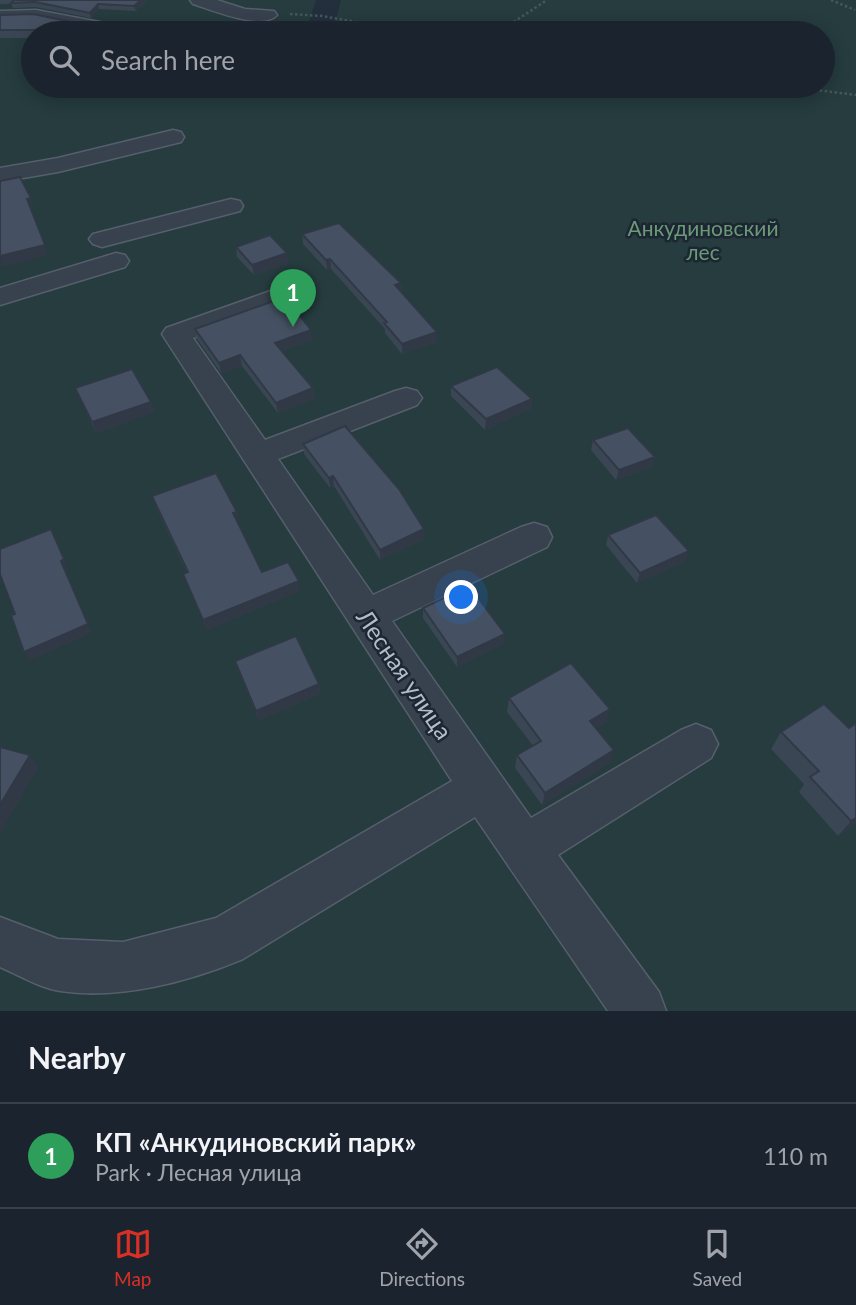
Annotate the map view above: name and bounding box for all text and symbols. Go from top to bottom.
search box [21,21,835,98]
icon: search [45,41,83,79]
text: Search here [101,44,235,76]
park label: Анкудиновский лес [628,215,778,264]
pin: 1 [270,269,316,327]
your location [444,580,478,614]
street label: Лесная улица [350,603,459,744]
text: Nearby [28,1039,126,1075]
text: КП «Анкудиновский парк» [95,1126,416,1158]
text: 1 [44,1142,58,1170]
text: 110 m [763,1142,828,1170]
text: Park · Лесная улица [95,1158,302,1186]
tab: Map [114,1225,152,1290]
tab: Directions [379,1225,465,1290]
tab: Saved [693,1225,742,1290]

